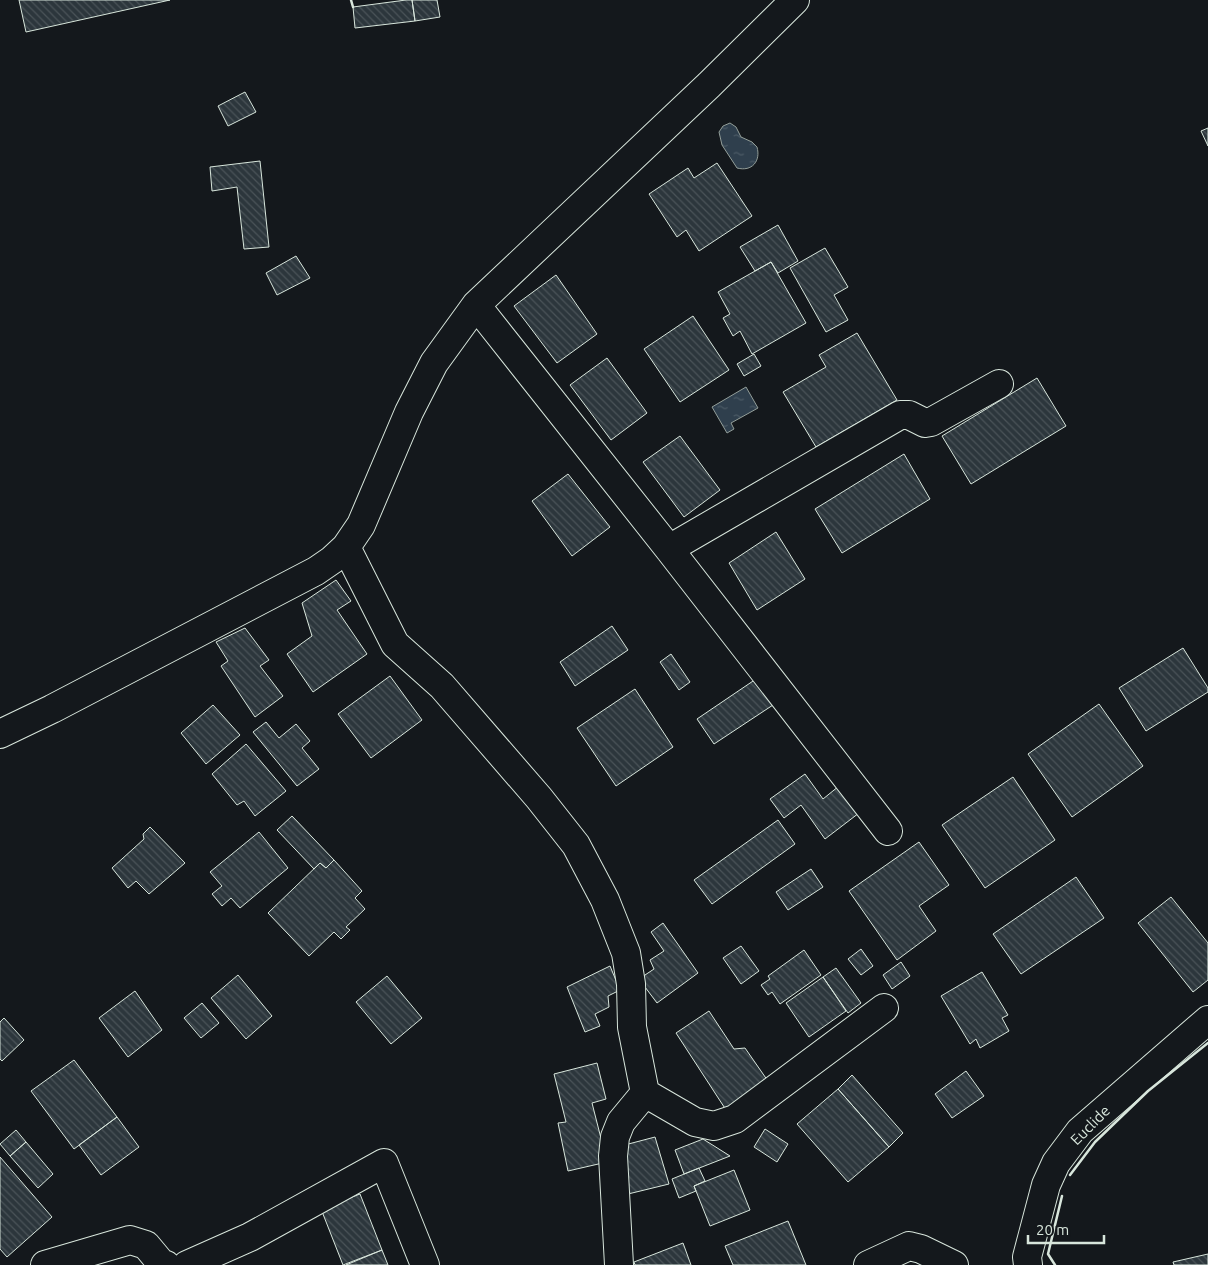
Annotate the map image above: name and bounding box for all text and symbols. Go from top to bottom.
street label: Euclide [1067,1102,1113,1148]
scale bar [1028,1212,1104,1244]
text: 20 m [1036,1221,1069,1238]

